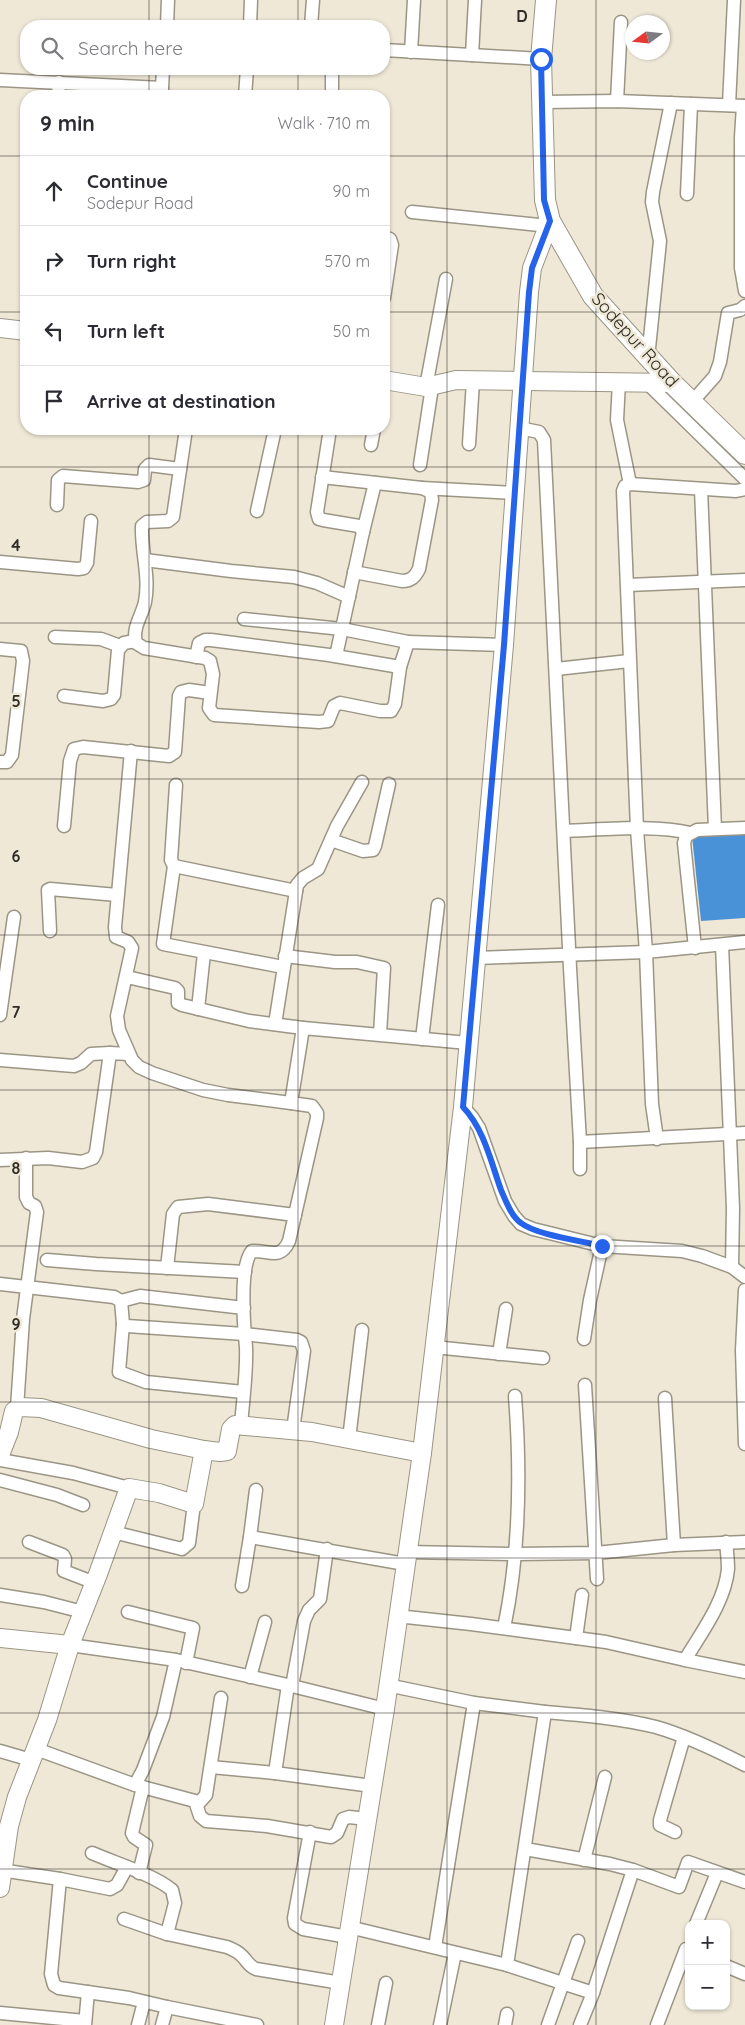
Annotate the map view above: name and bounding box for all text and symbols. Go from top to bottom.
text: D [516,6,528,26]
north arrow [625,15,670,60]
search box [20,20,390,75]
icon: search [38,34,66,62]
text: Search here [78,36,183,60]
route start [530,48,553,71]
text: 9 min [40,110,95,136]
text: Walk · 710 m [278,113,370,133]
text: Continue [87,169,168,193]
icon: ahead [40,177,68,205]
text: 90 m [333,181,370,201]
text: Sodepur Road [87,193,193,213]
icon: right [40,247,68,275]
text: Turn right [87,249,176,273]
text: 570 m [325,251,370,271]
street label: Sodepur Road [587,287,684,392]
icon: left [40,317,68,345]
text: Turn left [87,319,165,343]
text: 50 m [333,321,370,341]
icon: arrive [40,387,68,415]
text: Arrive at destination [87,389,276,413]
text: 4 [11,535,21,555]
text: 5 [11,691,21,711]
text: 6 [12,846,21,866]
text: 7 [12,1002,21,1022]
text: 8 [12,1158,21,1178]
route end [591,1235,614,1258]
text: 9 [11,1314,21,1334]
map controls [685,1920,730,2010]
button: + [685,1920,730,1965]
button: − [685,1965,730,2010]

